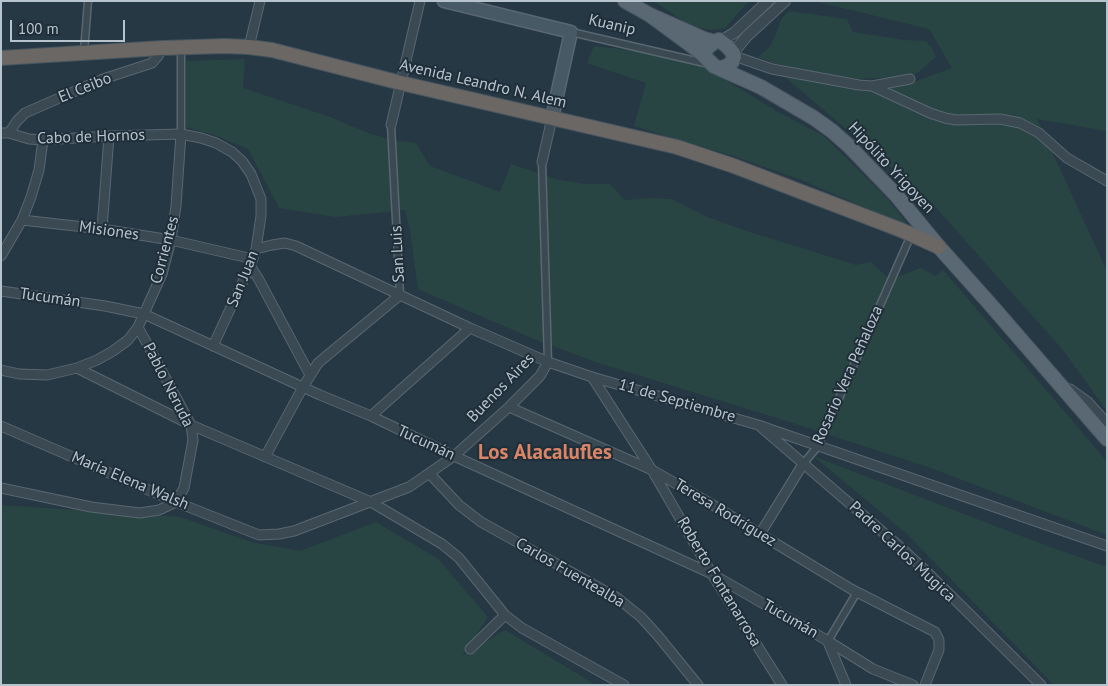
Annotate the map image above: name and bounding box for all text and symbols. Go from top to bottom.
scale bar [12,10,128,42]
street label: Kuanip [587,10,637,40]
text: 100 m [18,19,59,38]
street label: Avenida Leandro N. Alem [398,55,568,113]
street label: El Ceibo [56,69,114,107]
street label: Hipólito Yrigoyen [844,118,938,218]
street label: Cabo de Hornos [37,126,145,148]
street label: Corrientes [147,214,183,286]
street label: Misiones [78,217,140,245]
street label: San Luis [387,225,409,283]
street label: San Juan [223,248,263,310]
street label: Tucumán [18,284,82,312]
street label: Rosario Vera Peñaloza [809,303,887,447]
street label: Pablo Neruda [139,340,197,430]
street label: Buenos Aires [463,350,539,426]
street label: 11 de Septiembre [616,375,738,427]
street label: Tucumán [394,421,458,465]
district label: Los Alacalufles [478,440,612,466]
street label: María Elena Walsh [68,448,192,514]
street label: Teresa Rodríguez [671,475,779,551]
street label: Padre Carlos Mugica [845,498,959,606]
street label: Roberto Fontanarrosa [673,514,765,650]
street label: Carlos Fuentealba [512,534,628,612]
street label: Tucumán [759,595,821,643]

